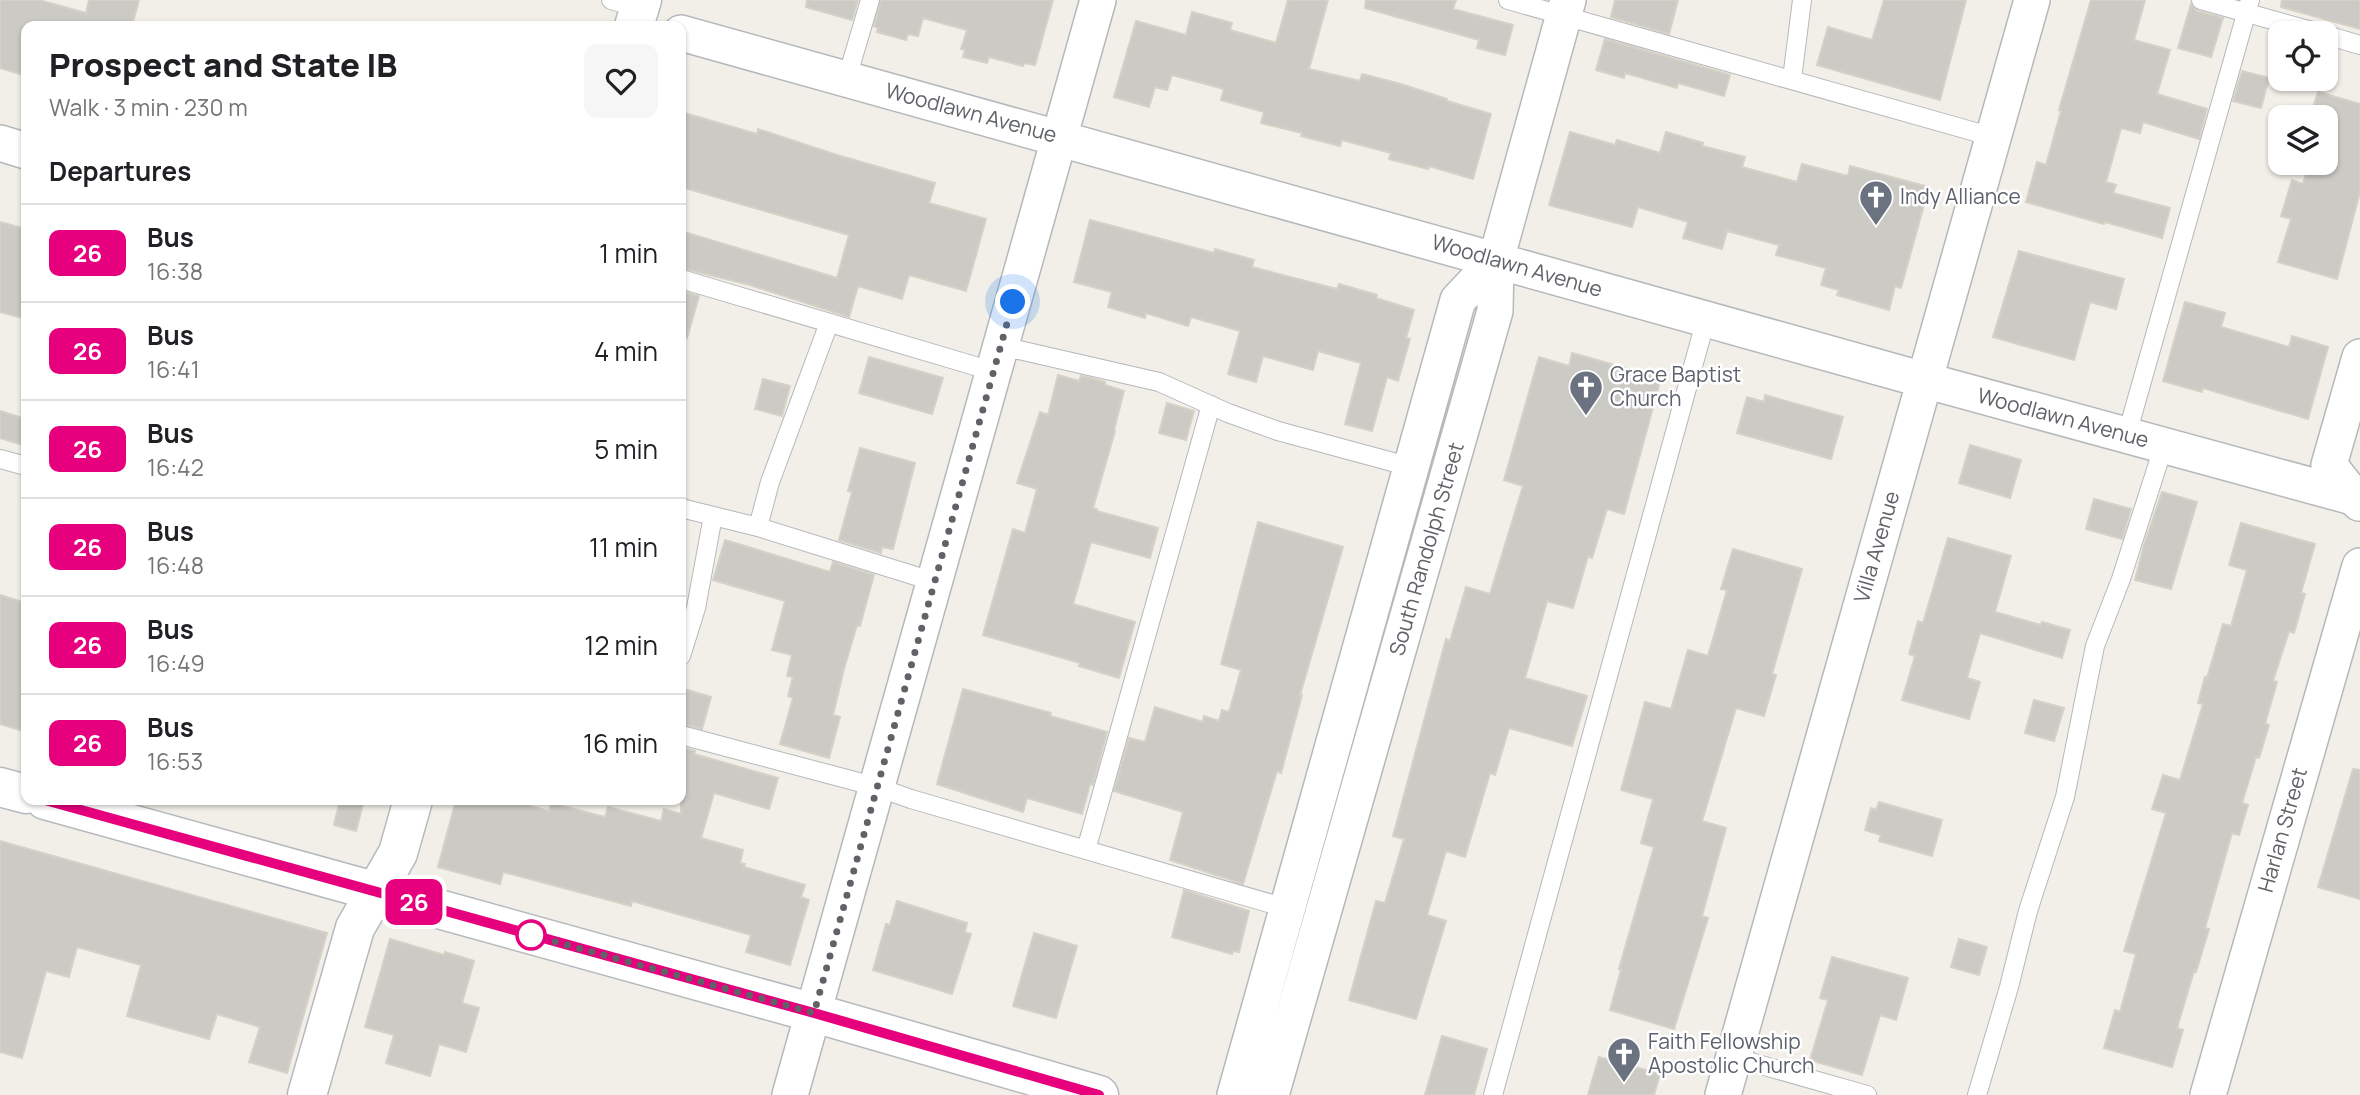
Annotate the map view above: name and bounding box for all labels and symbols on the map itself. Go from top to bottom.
street label: Woodlawn Avenue [882,76,1060,148]
church icon: Indy Alliance [1857,178,1895,227]
place label: Indy Alliance [1900,182,2021,210]
street label: Woodlawn Avenue [1429,227,1606,303]
your location [995,284,1030,319]
place label: Grace Baptist Church [1610,360,1741,412]
church icon: Grace Baptist Church [1567,368,1605,417]
street label: Woodlawn Avenue [1974,381,2152,453]
street label: South Randolph Street [1382,439,1470,659]
street label: Villa Avenue [1847,488,1905,606]
street label: Harlan Street [2251,764,2313,895]
line badge: 26 [382,879,446,925]
unlabelled marker [516,920,546,950]
place label: Faith Fellowship Apostolic Church [1648,1027,1815,1079]
church icon: Faith Fellowship Apostolic Church [1605,1035,1643,1084]

